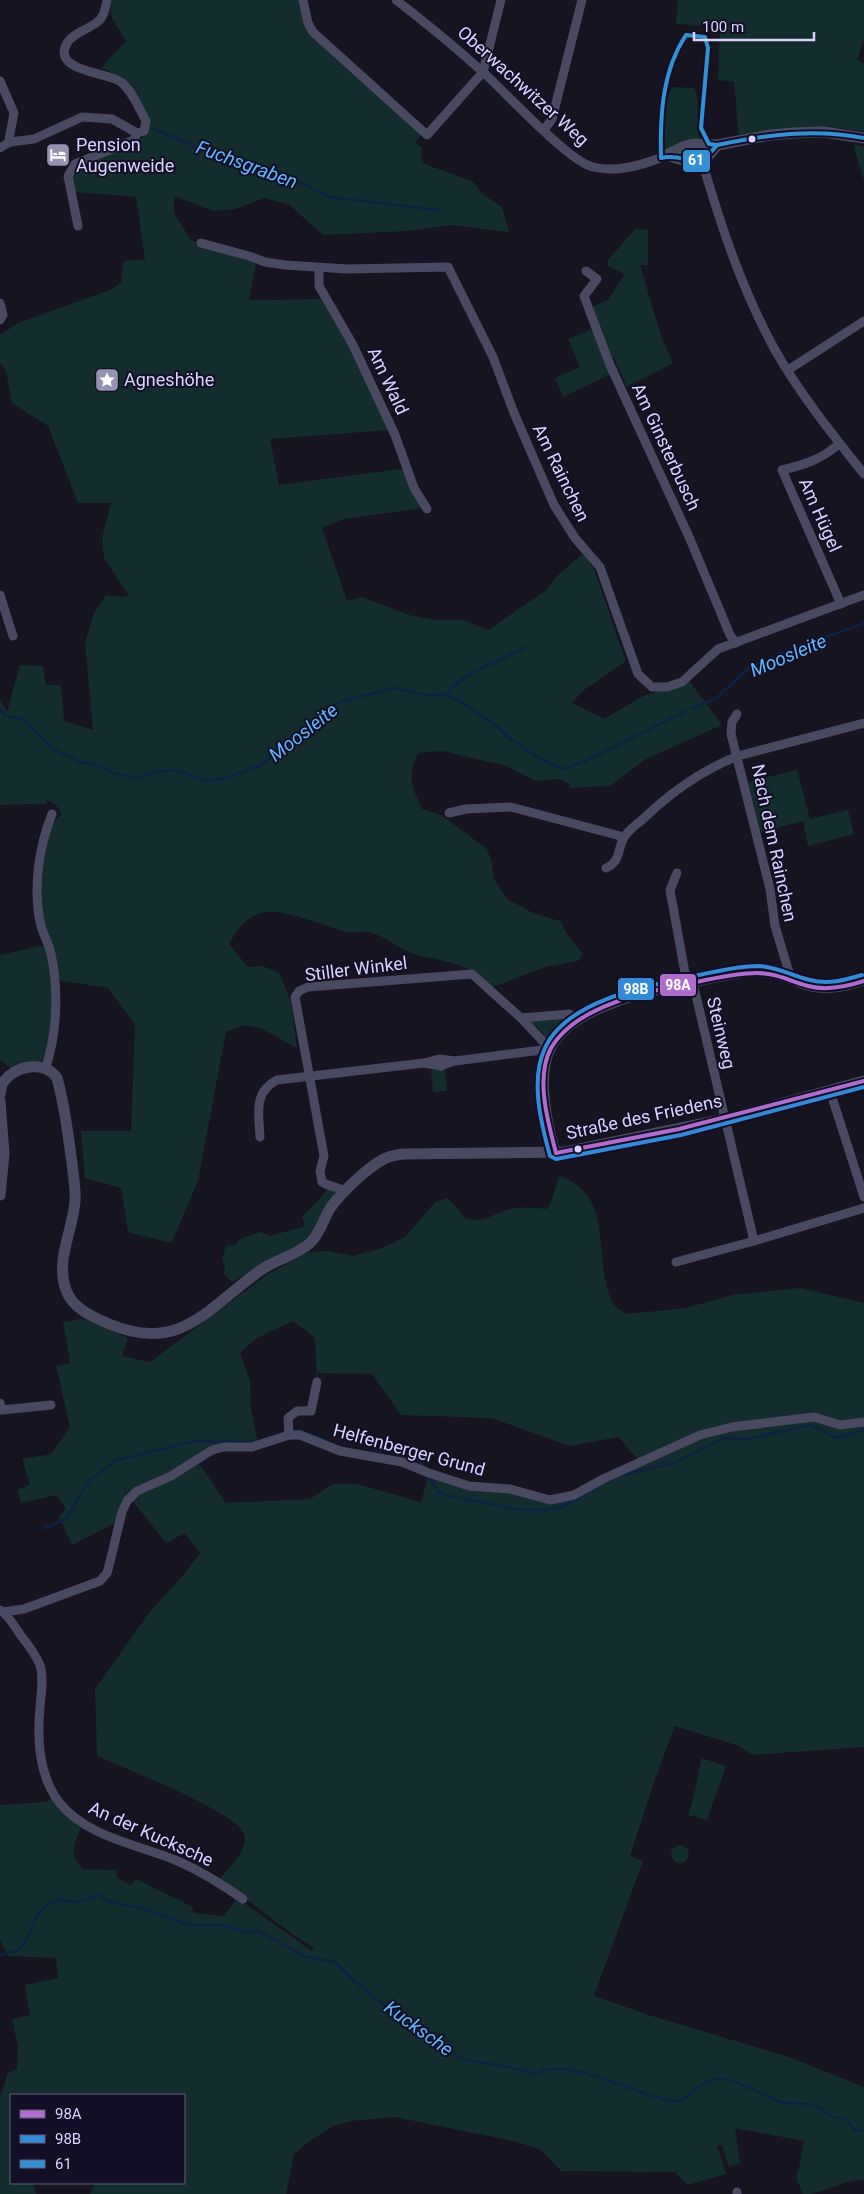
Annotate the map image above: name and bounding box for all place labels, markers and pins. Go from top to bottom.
place label: Pension Augenweide [76,134,174,176]
unlabelled marker [747,134,757,144]
hotel icon: Pension Augenweide [45,142,71,168]
place icon: Agneshöhe [94,367,120,393]
place label: Agneshöhe [124,369,214,390]
unlabelled marker [573,1144,583,1154]

